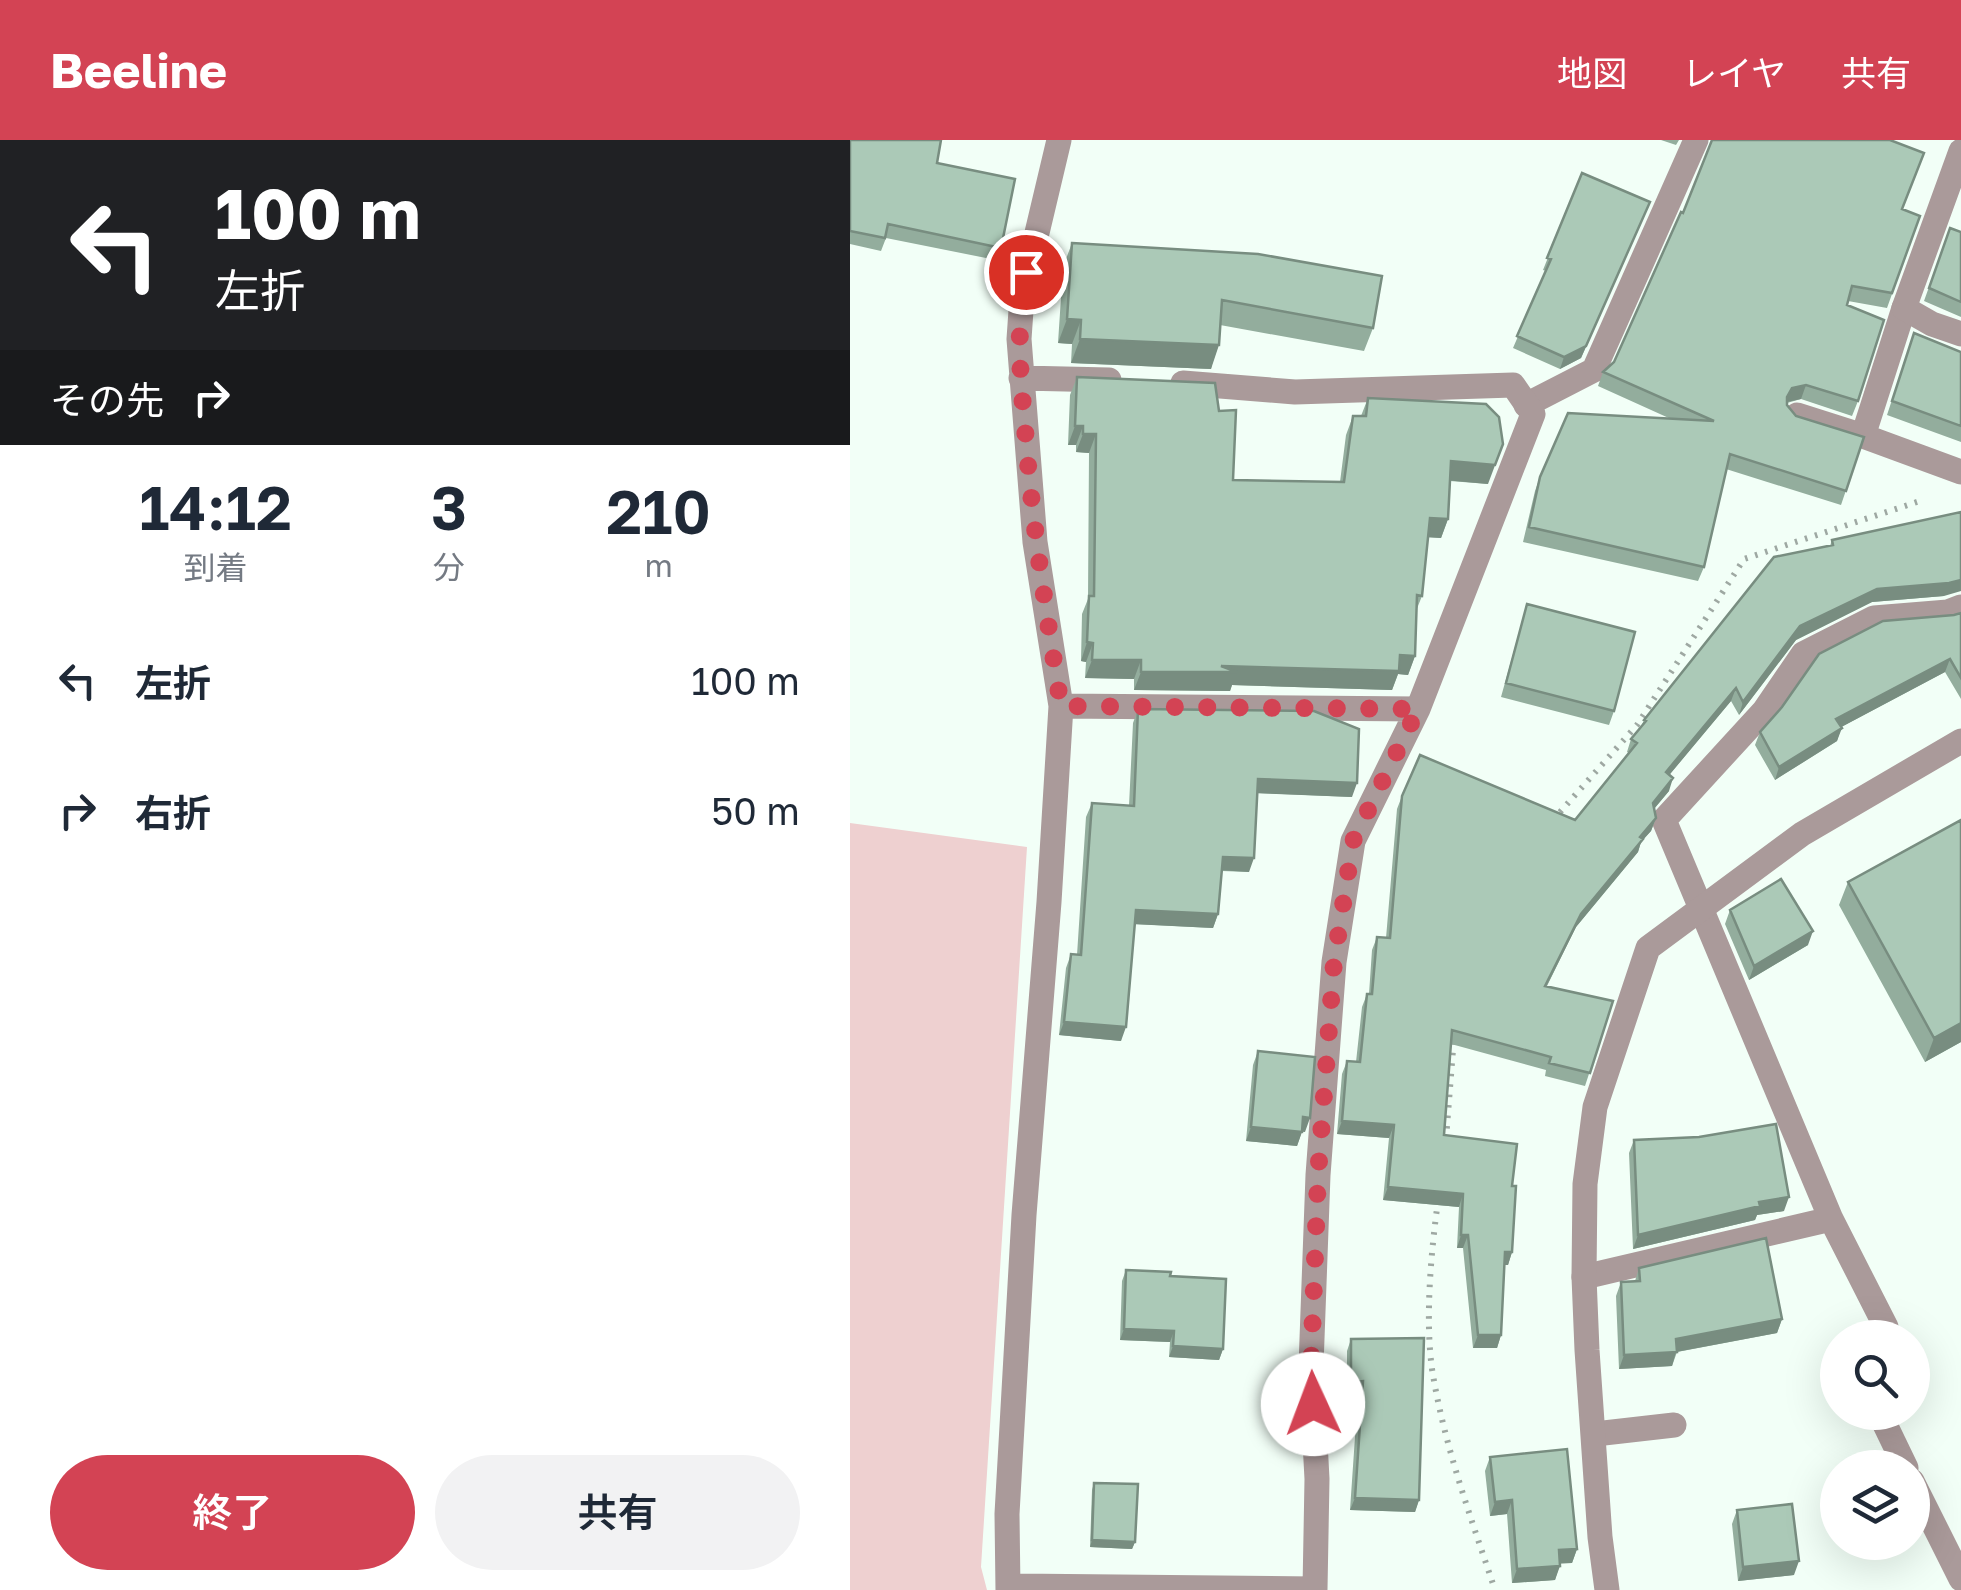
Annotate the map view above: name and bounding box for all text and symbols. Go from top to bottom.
text: Beeline [50,41,227,99]
text: 地図 [1557,52,1627,94]
text: レイヤ [1682,52,1786,94]
text: 共有 [1841,52,1911,94]
text: 100 m [215,170,421,254]
icon: left [50,180,180,310]
pin [984,230,1069,315]
icon: arrive [999,245,1054,300]
text: 左折 [215,263,305,317]
icon: right [184,370,239,425]
text: その先 [50,377,164,422]
text: 14:12 [139,471,292,543]
text: 3 [431,471,467,543]
text: 210 [606,475,711,547]
text: m [644,546,673,584]
text: 到着 [183,548,247,586]
text: 分 [433,548,465,586]
icon: left [50,653,105,708]
text: 100 m [691,658,800,703]
text: 左折 [135,660,211,705]
icon: right [50,783,105,838]
text: 50 m [711,788,800,833]
text: 右折 [135,790,211,835]
map controls [1820,1320,1930,1560]
button: search [1820,1320,1930,1430]
position arrow [1261,1352,1365,1456]
button: layers [1820,1450,1930,1560]
button: 終了 [50,1455,415,1570]
button: 共有 [435,1455,800,1570]

